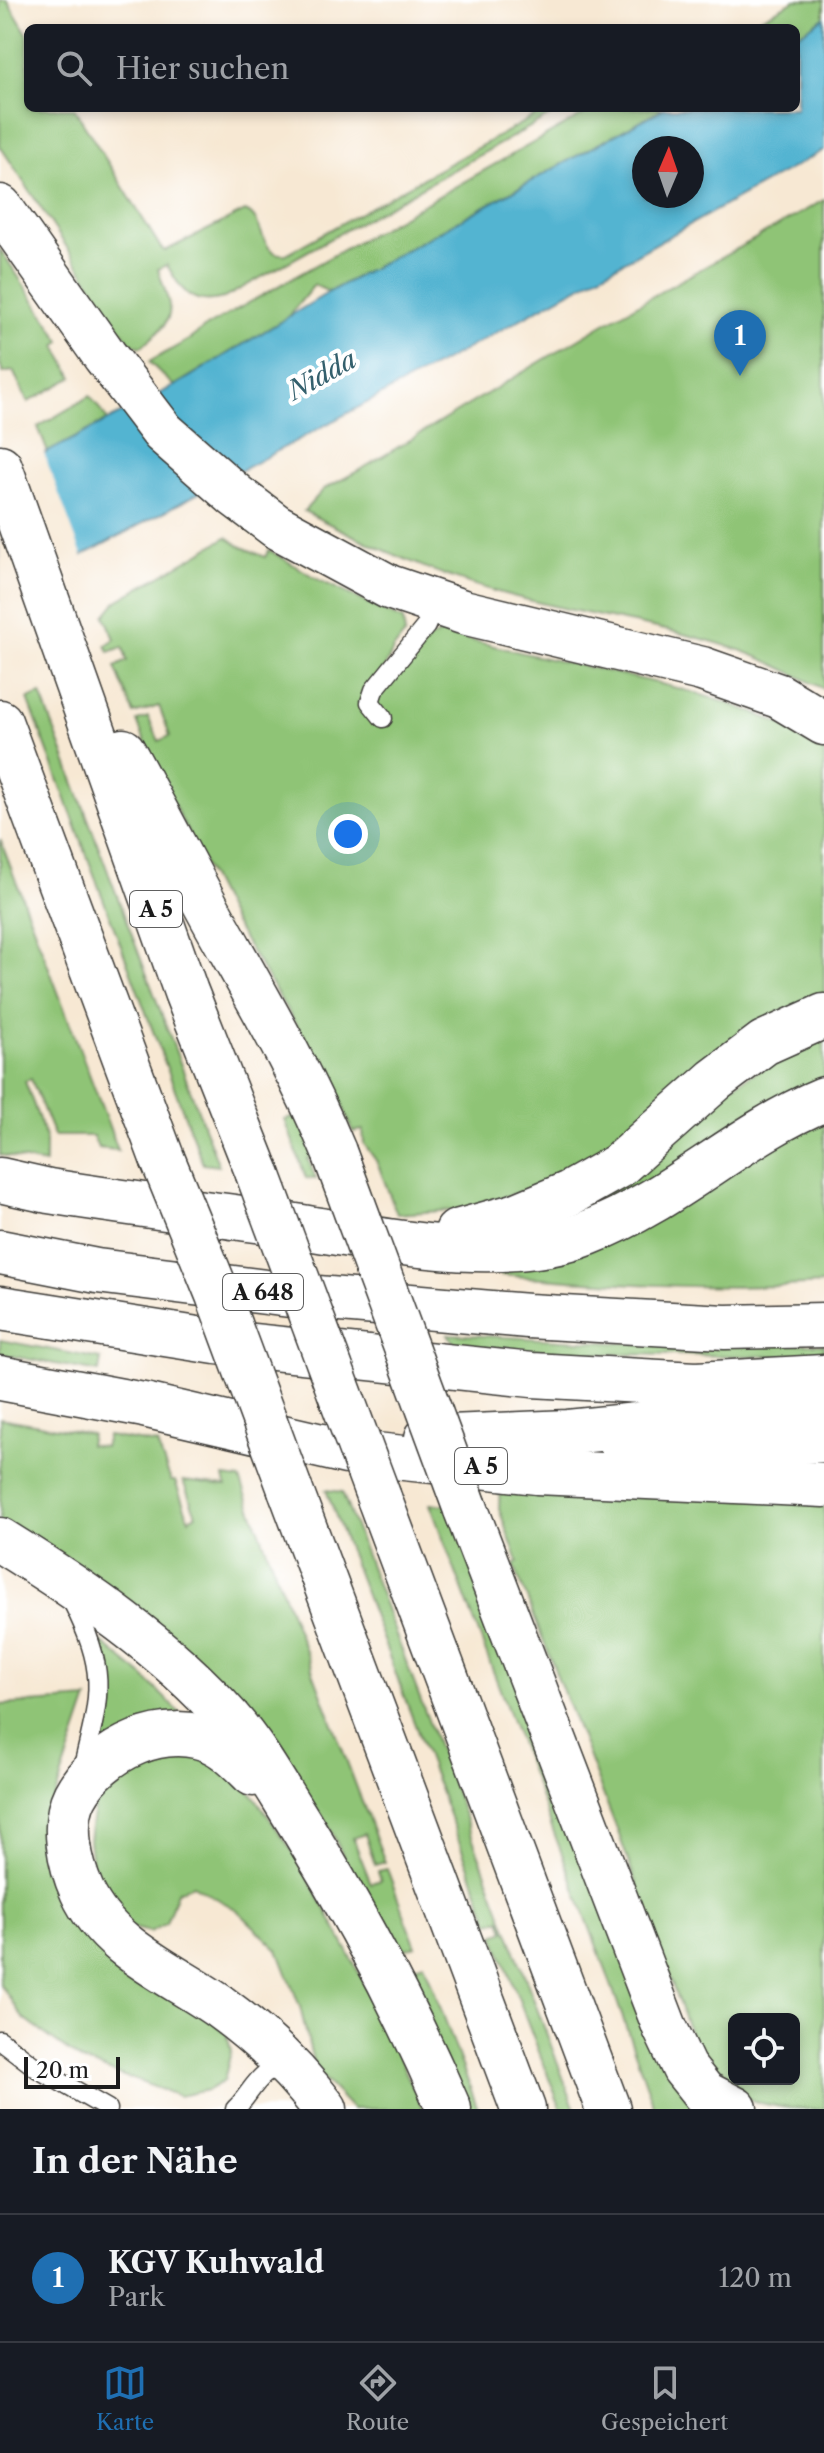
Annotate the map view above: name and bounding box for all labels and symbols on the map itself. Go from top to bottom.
north arrow [632,136,704,208]
pin: 1 [714,310,766,376]
water label: Nidda [280,343,362,408]
your location [328,814,368,854]
road number: A 5 [130,891,182,927]
road number: A 648 [223,1274,303,1310]
road number: A 5 [455,1448,507,1484]
scale bar [24,2053,120,2089]

